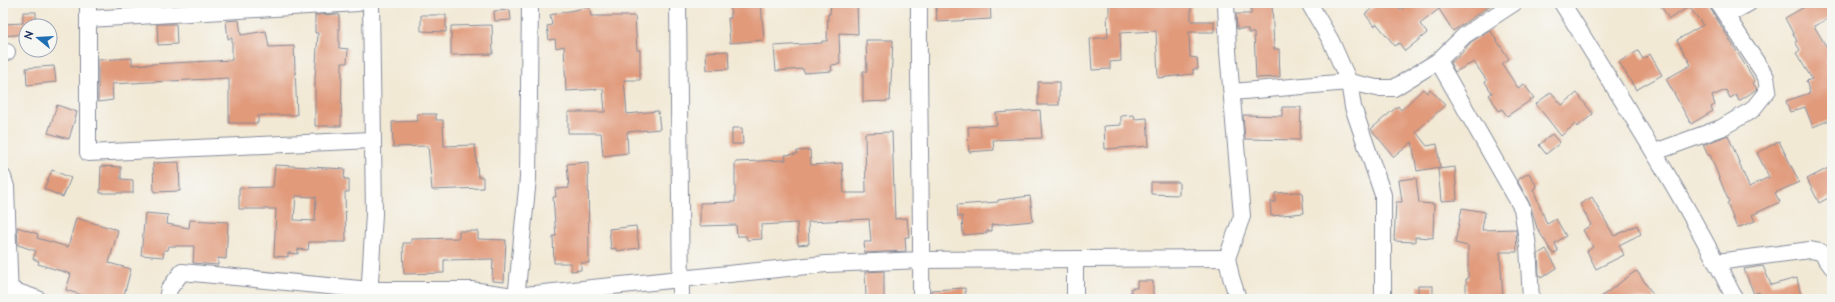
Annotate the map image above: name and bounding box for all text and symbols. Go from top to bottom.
north arrow [18,18,58,58]
text: N [21,29,37,41]

